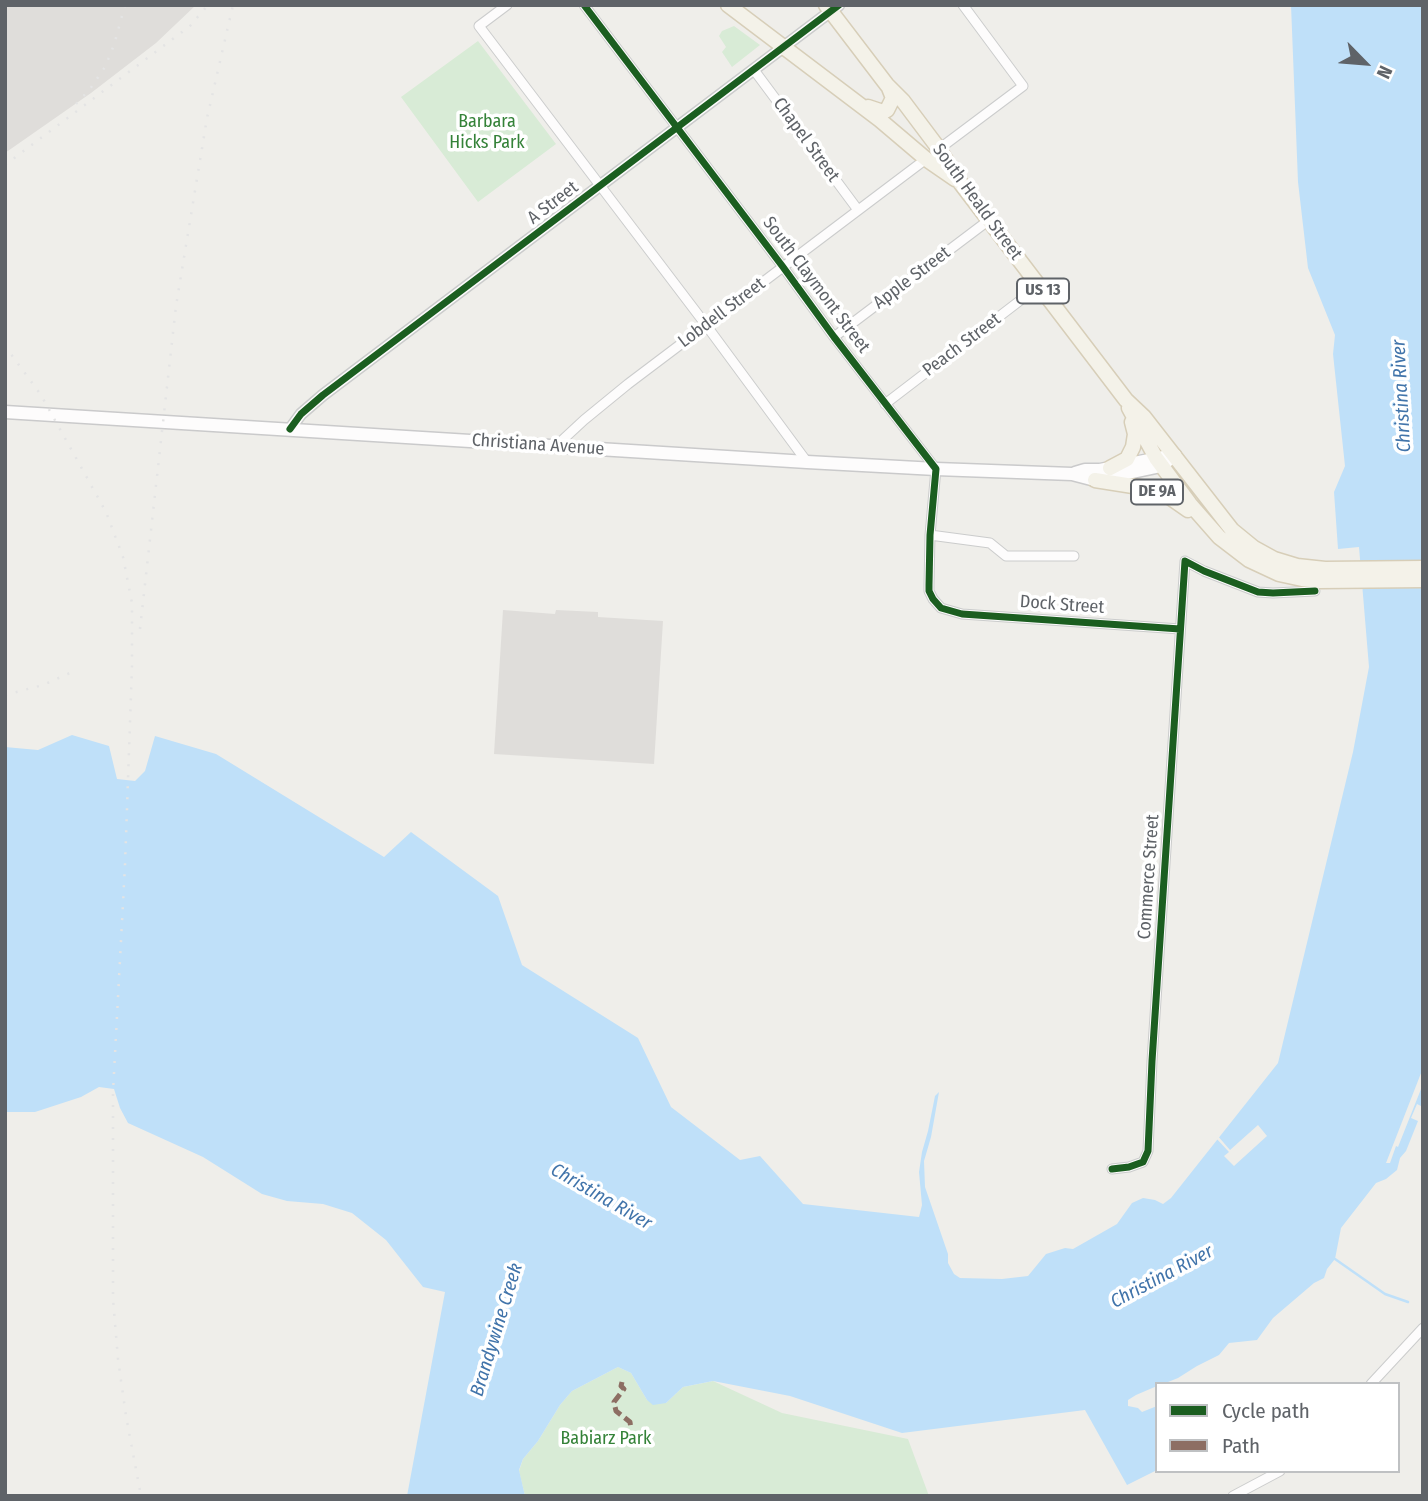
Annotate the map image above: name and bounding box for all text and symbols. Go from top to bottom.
north arrow [1330,28,1400,98]
text: N [1372,62,1397,82]
street label: Chapel Street [768,94,844,186]
park label: Barbara Hicks Park [449,111,525,154]
street label: South Heald Street [928,140,1026,264]
street label: A Street [523,177,583,229]
street label: South Claymont Street [758,213,874,357]
street label: Apple Street [869,242,955,314]
street label: Lobdell Street [674,273,770,353]
road number: US 13 [1017,278,1069,304]
street label: Peach Street [919,309,1005,381]
water label: Christina River [1388,339,1416,453]
street label: Christiana Avenue [471,430,605,460]
road number: DE 9A [1131,480,1183,505]
street label: Dock Street [1019,591,1105,619]
street label: Commerce Street [1134,814,1164,940]
water label: Christina River [546,1159,656,1235]
water label: Christina River [1107,1240,1217,1314]
water label: Brandywine Creek [466,1261,528,1399]
legend [1155,1382,1400,1473]
text: Cycle path [1222,1398,1310,1424]
park label: Babiarz Park [560,1428,652,1450]
text: Path [1222,1433,1260,1459]

